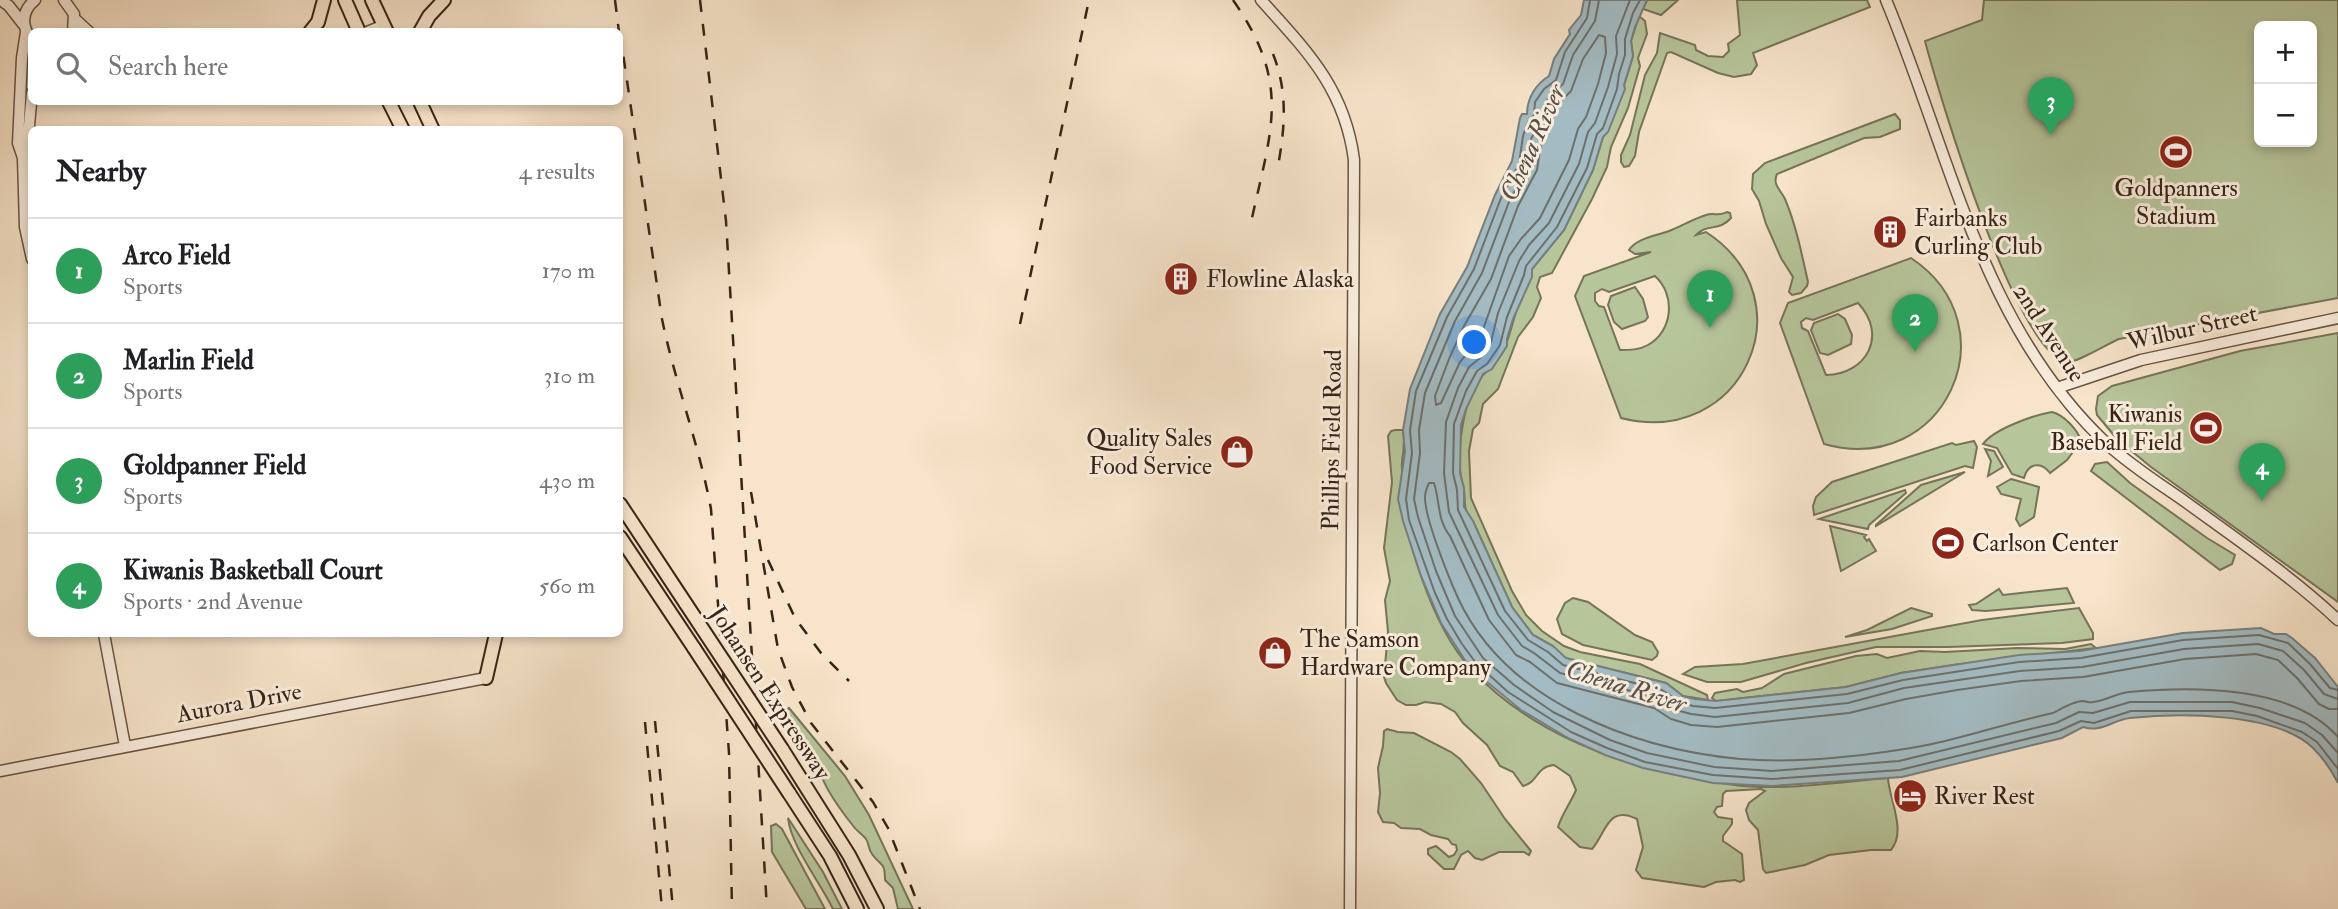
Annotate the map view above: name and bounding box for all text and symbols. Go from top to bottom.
map controls [2254,21,2317,147]
button: + [2254,21,2317,84]
search box [28,28,623,105]
icon: search [52,48,90,86]
text: Search here [108,51,228,83]
pin: 3 [2028,77,2074,135]
water label: Chena River [1493,79,1573,206]
button: − [2254,84,2317,147]
sports icon: Goldpanners Stadium [2157,133,2195,171]
text: Nearby [56,153,146,190]
text: 4 results [519,157,595,186]
place label: Goldpanners Stadium [2114,173,2238,232]
place label: Fairbanks Curling Club [1914,203,2042,262]
building icon: Fairbanks Curling Club [1871,213,1909,251]
text: Arco Field [123,240,231,272]
text: 1 [75,256,83,285]
text: 170 m [542,256,595,285]
building icon: Flowline Alaska [1162,260,1200,298]
place label: Flowline Alaska [1206,264,1355,295]
pin: 1 [1687,270,1733,328]
text: Sports [123,272,182,301]
street label: 2nd Avenue [2006,278,2092,388]
pin: 2 [1892,294,1938,352]
street label: Wilbur Street [2123,298,2260,358]
your location [1457,325,1491,359]
text: Marlin Field [123,345,254,377]
street label: Phillips Field Road [1315,349,1349,531]
text: 2 [73,361,85,390]
text: 310 m [544,361,595,390]
text: Sports [123,377,182,406]
place label: Kiwanis Baseball Field [2050,399,2182,458]
sports icon: Kiwanis Baseball Field [2187,409,2225,447]
place label: Quality Sales Food Service [1086,423,1212,482]
shop icon: Quality Sales Food Service [1218,433,1256,471]
pin: 4 [2239,443,2285,501]
text: Goldpanner Field [123,450,306,482]
text: 3 [75,466,83,495]
text: 430 m [539,466,595,495]
text: Sports [123,482,182,511]
sports icon: Carlson Center [1929,524,1967,562]
place label: Carlson Center [1972,528,2118,559]
text: Kiwanis Basketball Court [123,555,383,587]
text: 4 [73,571,85,600]
text: 560 m [539,571,595,600]
text: Sports · 2nd Avenue [123,587,303,616]
street label: Johansen Expressway [702,599,838,786]
place label: The Samson Hardware Company [1300,624,1491,683]
shop icon: The Samson Hardware Company [1256,634,1294,672]
water label: Chena River [1562,654,1691,721]
street label: Aurora Drive [173,676,304,731]
hotel icon: River Rest [1891,777,1929,815]
place label: River Rest [1934,781,2035,812]

